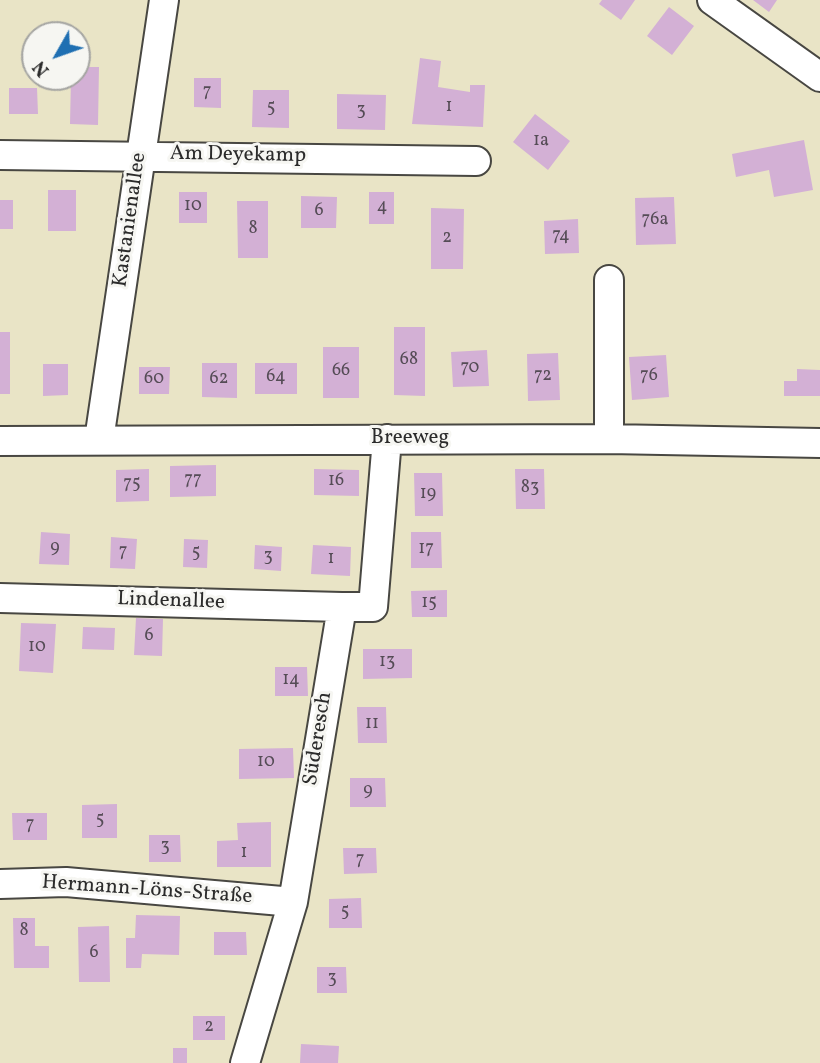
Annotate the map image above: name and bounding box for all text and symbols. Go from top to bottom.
north arrow [21,21,91,91]
text: N [27,55,56,82]
house number: 7 [203,82,211,104]
house number: 1 [446,97,452,119]
house number: 5 [267,98,275,120]
house number: 3 [356,101,366,123]
house number: 1a [533,131,549,153]
street label: Am Deyekamp [170,142,306,170]
street label: Kastanienallee [109,151,153,289]
house number: 10 [184,196,202,218]
house number: 4 [377,197,387,219]
house number: 6 [314,201,324,223]
house number: 76a [642,210,668,232]
house number: 8 [248,219,258,241]
house number: 74 [552,226,570,248]
house number: 2 [442,228,452,250]
house number: 68 [400,350,418,372]
house number: 70 [461,358,479,380]
house number: 66 [332,361,350,383]
house number: 72 [534,366,552,388]
house number: 76 [640,366,658,388]
house number: 64 [266,367,286,389]
house number: 60 [144,369,164,391]
house number: 62 [210,369,228,391]
street label: Breeweg [371,426,449,452]
house number: 77 [184,470,202,492]
house number: 16 [328,471,344,493]
house number: 75 [123,474,141,496]
house number: 83 [521,478,539,500]
house number: 19 [420,484,436,506]
house number: 9 [50,538,60,560]
house number: 17 [418,539,434,561]
house number: 7 [119,542,127,564]
house number: 5 [192,543,200,565]
house number: 3 [263,547,273,569]
house number: 1 [328,549,334,571]
street label: Lindenallee [117,588,225,616]
house number: 15 [421,593,437,615]
house number: 6 [144,626,154,648]
house number: 10 [28,637,46,659]
house number: 13 [379,652,395,674]
house number: 14 [282,670,300,692]
street label: Süderesch [299,690,339,788]
house number: 11 [365,714,379,736]
house number: 10 [257,752,275,774]
house number: 9 [363,781,373,803]
house number: 5 [96,810,104,832]
house number: 7 [26,815,34,837]
house number: 3 [160,837,170,859]
house number: 1 [241,843,247,865]
house number: 7 [356,850,364,872]
street label: Hermann-Löns-Straße [41,871,253,911]
house number: 5 [341,902,349,924]
house number: 8 [19,921,29,943]
house number: 6 [89,943,99,965]
house number: 3 [327,969,337,991]
house number: 2 [204,1017,214,1039]

